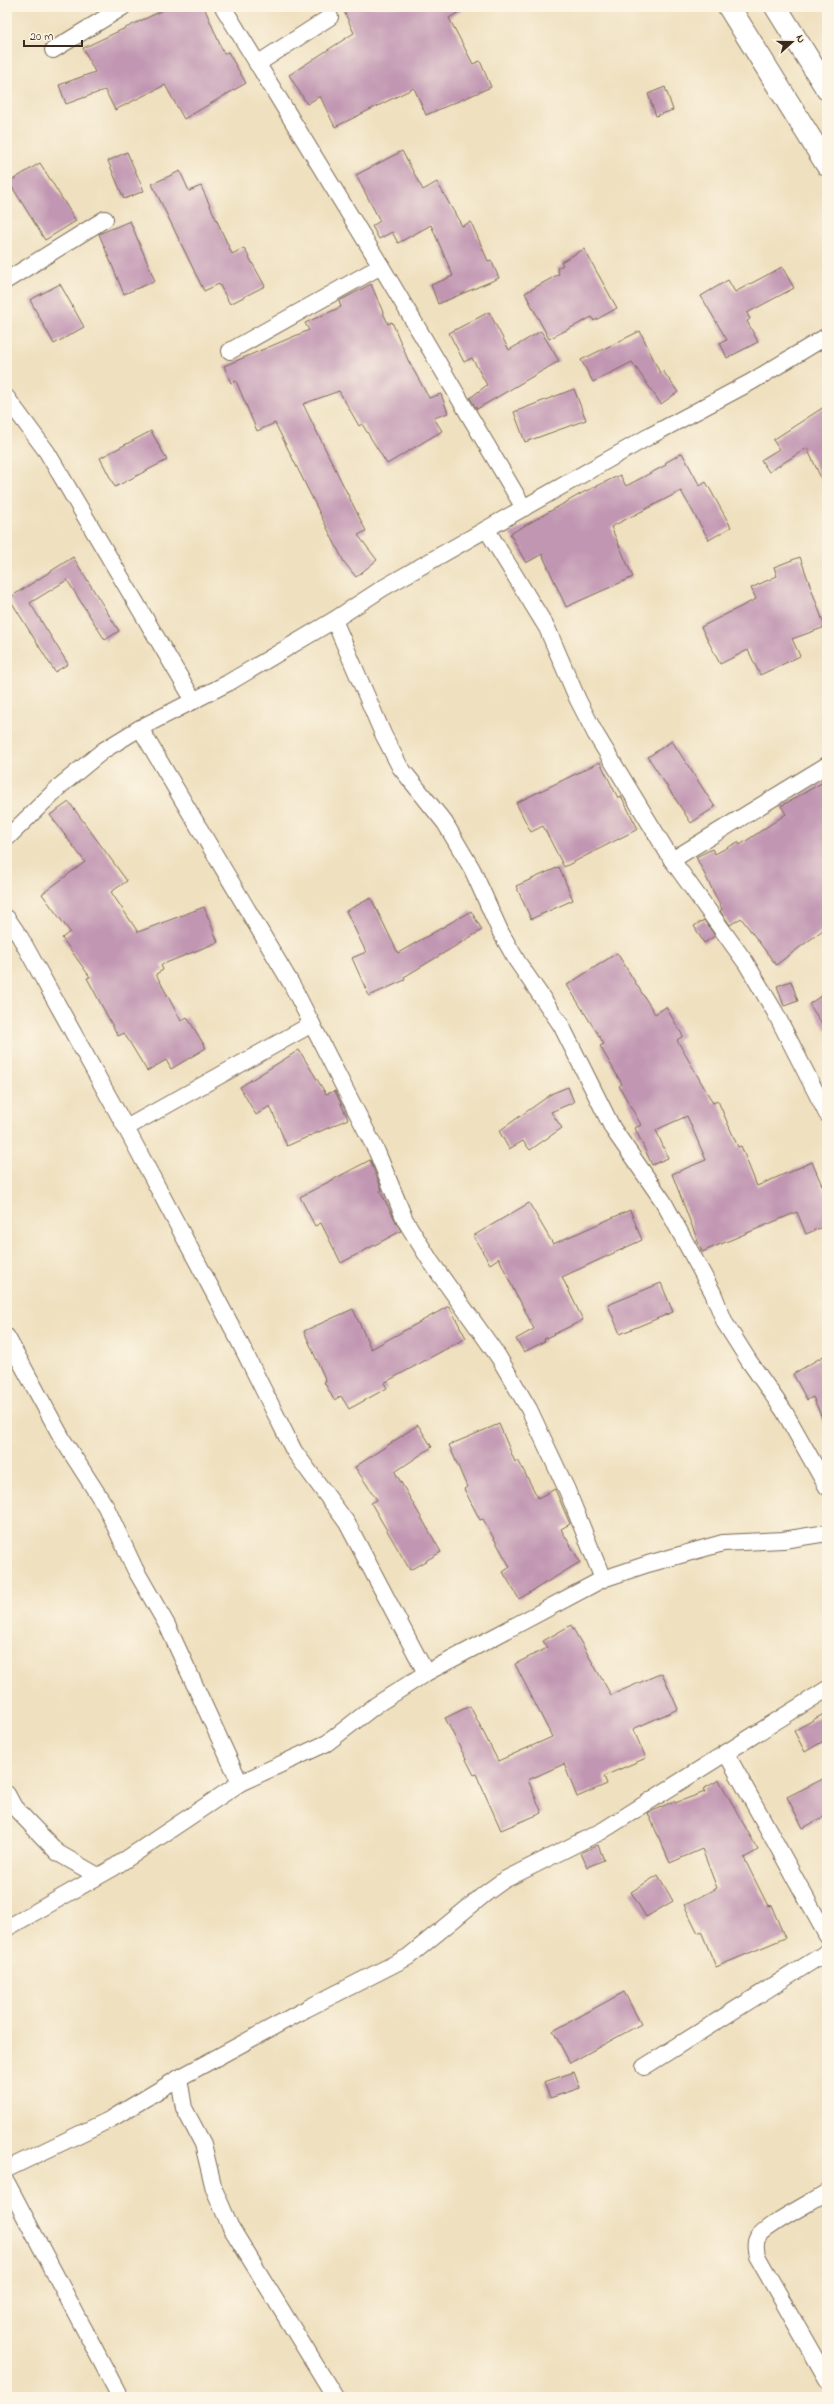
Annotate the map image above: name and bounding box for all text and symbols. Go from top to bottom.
scale bar [24,22,82,48]
north arrow [772,22,812,62]
text: 20 m [30,28,53,46]
text: N [792,32,809,45]

